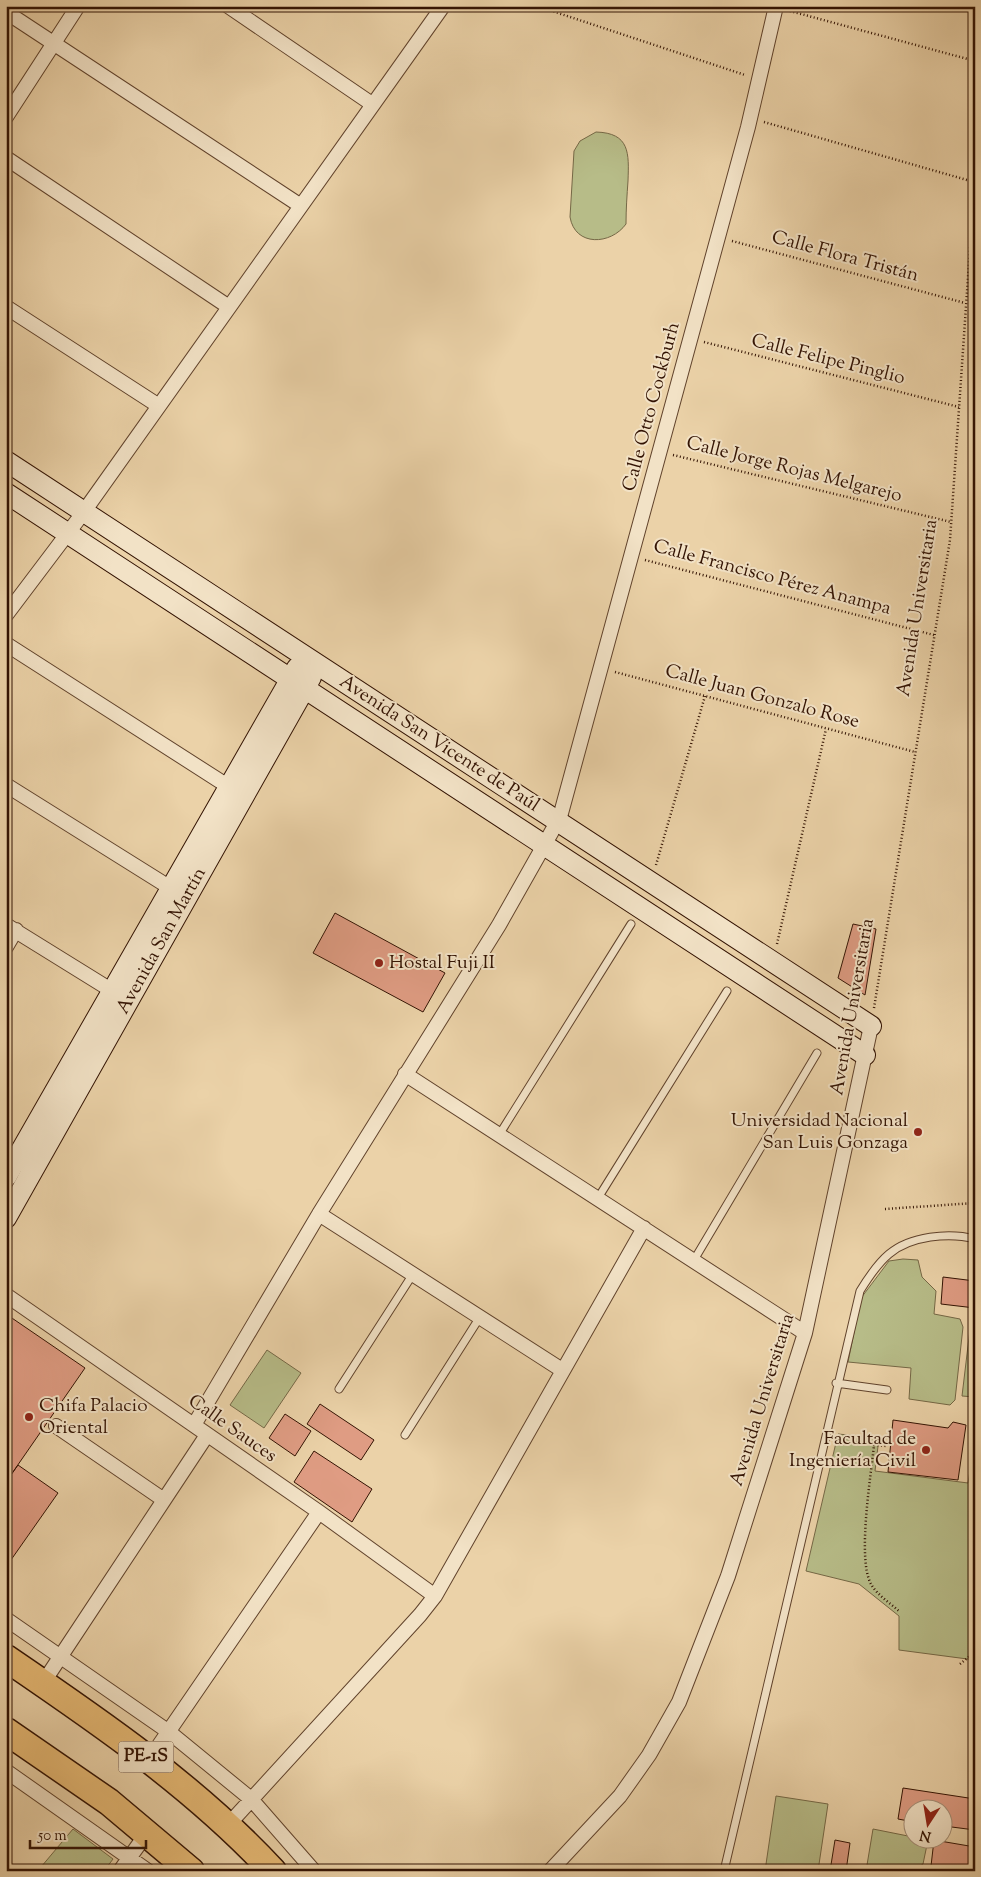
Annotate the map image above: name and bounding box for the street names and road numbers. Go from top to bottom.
street label: Calle Flora Tristán [768,224,922,290]
street label: Calle Otto Cockburh [616,319,688,495]
street label: Calle Felipe Pinglio [748,328,908,392]
street label: Calle Jorge Rojas Melgarejo [683,430,905,510]
street label: Avenida Universitaria [891,517,945,699]
street label: Calle Francisco Pérez Anampa [650,533,894,623]
street label: Calle Juan Gonzalo Rose [662,658,862,736]
street label: Avenida San Vicente de Paúl [333,669,545,819]
street label: Avenida San Martín [110,863,214,1019]
street label: Avenida Universitaria [824,916,882,1098]
street label: Avenida Universitaria [724,1310,802,1490]
street label: Calle Sauces [182,1388,282,1470]
road number: PE-1S [118,1741,174,1772]

